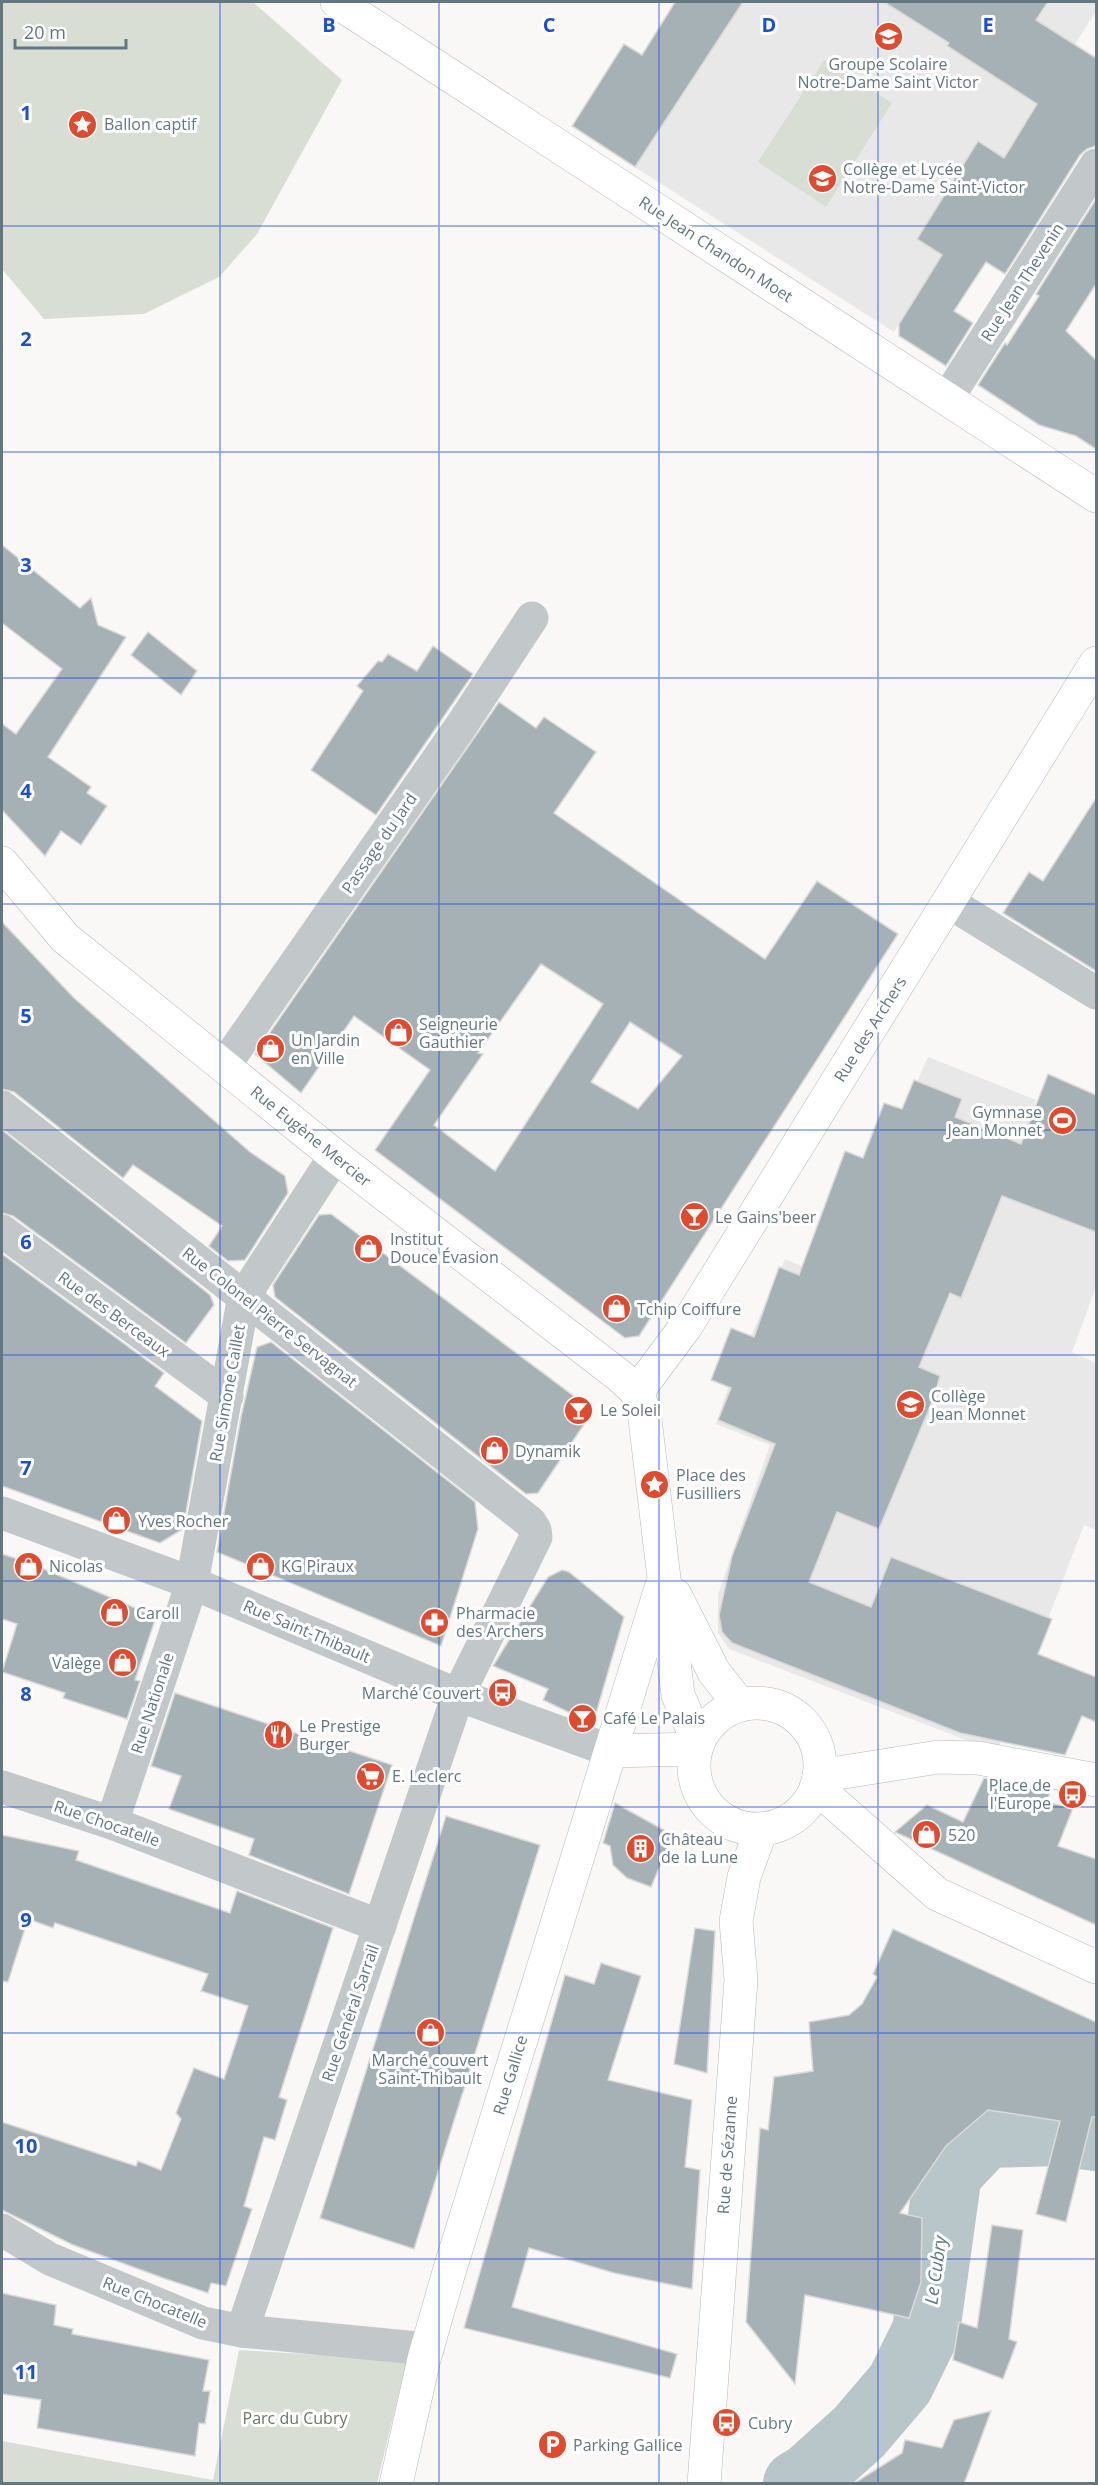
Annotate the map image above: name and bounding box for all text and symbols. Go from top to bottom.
text: B [322,11,336,38]
text: C [543,11,556,38]
text: D [762,11,776,38]
text: E [982,11,994,38]
scale bar [15,12,126,50]
text: 20 m [24,20,66,44]
school or university icon: Groupe Scolaire Notre-Dame Saint Victor [872,20,904,52]
place label: Groupe Scolaire Notre-Dame Saint Victor [798,53,979,93]
text: 1 [20,99,32,126]
place icon: Ballon captif [67,108,99,140]
place label: Ballon captif [104,113,198,135]
place label: Collège et Lycée Notre-Dame Saint-Victor [843,158,1025,198]
school or university icon: Collège et Lycée Notre-Dame Saint-Victor [806,162,838,194]
street label: Rue Jean Chandon Moet [635,191,798,307]
street label: Rue Jean Thevenin [975,218,1069,346]
text: 2 [20,325,32,352]
text: 3 [20,551,32,578]
text: 4 [20,777,32,804]
street label: Passage du Jard [336,788,422,898]
street label: Rue des Archers [829,972,911,1086]
text: 5 [20,1002,32,1029]
place label: Seigneurie Gauthier [419,1013,498,1053]
shop icon: Seigneurie Gauthier [382,1017,414,1049]
place label: Un Jardin en Ville [291,1029,360,1069]
shop icon: Un Jardin en Ville [254,1033,286,1065]
street label: Rue Eugène Mercier [246,1080,376,1192]
place label: Gymnase Jean Monnet [946,1101,1042,1141]
sports icon: Gymnase Jean Monnet [1047,1105,1079,1137]
bar icon: Le Gains'beer [678,1201,710,1233]
place label: Le Gains'beer [715,1206,817,1228]
text: 6 [20,1228,32,1255]
place label: Institut Douce Évasion [390,1228,499,1268]
shop icon: Institut Douce Évasion [353,1232,385,1264]
street label: Rue Colonel Pierre Servagnat [178,1242,362,1392]
street label: Rue des Berceaux [54,1266,175,1362]
shop icon: Tchip Coiffure [600,1293,632,1325]
place label: Tchip Coiffure [637,1298,741,1320]
street label: Rue Simone Caillet [204,1322,250,1463]
place label: Collège Jean Monnet [929,1385,1026,1425]
school or university icon: Collège Jean Monnet [894,1389,926,1421]
bar icon: Le Soleil [563,1394,595,1426]
place label: Le Soleil [600,1399,661,1421]
shop icon: Dynamik [478,1435,510,1467]
place label: Dynamik [515,1440,581,1462]
text: 7 [20,1454,32,1481]
place label: Place des Fusilliers [676,1464,746,1504]
place icon: Place des Fusilliers [639,1468,671,1500]
shop icon: Yves Rocher [101,1505,133,1537]
place label: Yves Rocher [138,1510,229,1532]
shop icon: Nicolas [12,1550,44,1582]
shop icon: KG Piraux [244,1550,276,1582]
place label: Nicolas [49,1555,103,1577]
place label: KG Piraux [281,1555,354,1577]
street label: Rue Saint-Thibault [240,1594,374,1668]
shop icon: Caroll [99,1597,131,1629]
place label: Caroll [136,1602,179,1624]
place label: Pharmacie des Archers [456,1602,544,1642]
pharmacy icon: Pharmacie des Archers [419,1606,451,1638]
shop icon: Valège [106,1647,138,1679]
street label: Rue Nationale [125,1650,179,1756]
place label: Valège [52,1652,101,1674]
bus stop icon: Marché Couvert [486,1677,518,1709]
text: 8 [20,1680,32,1707]
place label: Marché Couvert [362,1682,481,1704]
bar icon: Café Le Palais [566,1702,598,1734]
place label: Café Le Palais [603,1707,705,1729]
place label: Le Prestige Burger [299,1715,381,1755]
restaurant icon: Le Prestige Burger [262,1719,294,1751]
supermarket icon: E. Leclerc [355,1760,387,1792]
place label: E. Leclerc [392,1765,462,1787]
place label: Place de l'Europe [989,1774,1051,1814]
bus stop icon: Place de l'Europe [1056,1778,1088,1810]
street label: Rue Chocatelle [51,1795,163,1851]
shop icon: 520 [911,1819,943,1851]
place label: 520 [948,1824,975,1846]
place label: Château de la Lune [661,1828,738,1868]
building icon: Château de la Lune [624,1832,656,1864]
text: 9 [20,1906,32,1933]
street label: Rue Général Sarrail [316,1942,384,2084]
shop icon: Marché couvert Saint-Thibault [414,2016,446,2048]
street label: Rue Gallice [487,2033,533,2117]
place label: Marché couvert Saint-Thibault [372,2049,489,2089]
street label: Rue de Sézanne [712,2095,742,2215]
text: 10 [15,2132,37,2159]
water label: Le Cubry [918,2232,952,2306]
street label: Rue Chocatelle [100,2271,210,2333]
text: 11 [15,2358,37,2385]
park label: Parc du Cubry [243,2407,348,2429]
bus stop icon: Cubry [711,2407,743,2439]
place label: Cubry [748,2412,793,2434]
parking icon: Parking Gallice [536,2429,568,2461]
place label: Parking Gallice [573,2434,682,2456]

